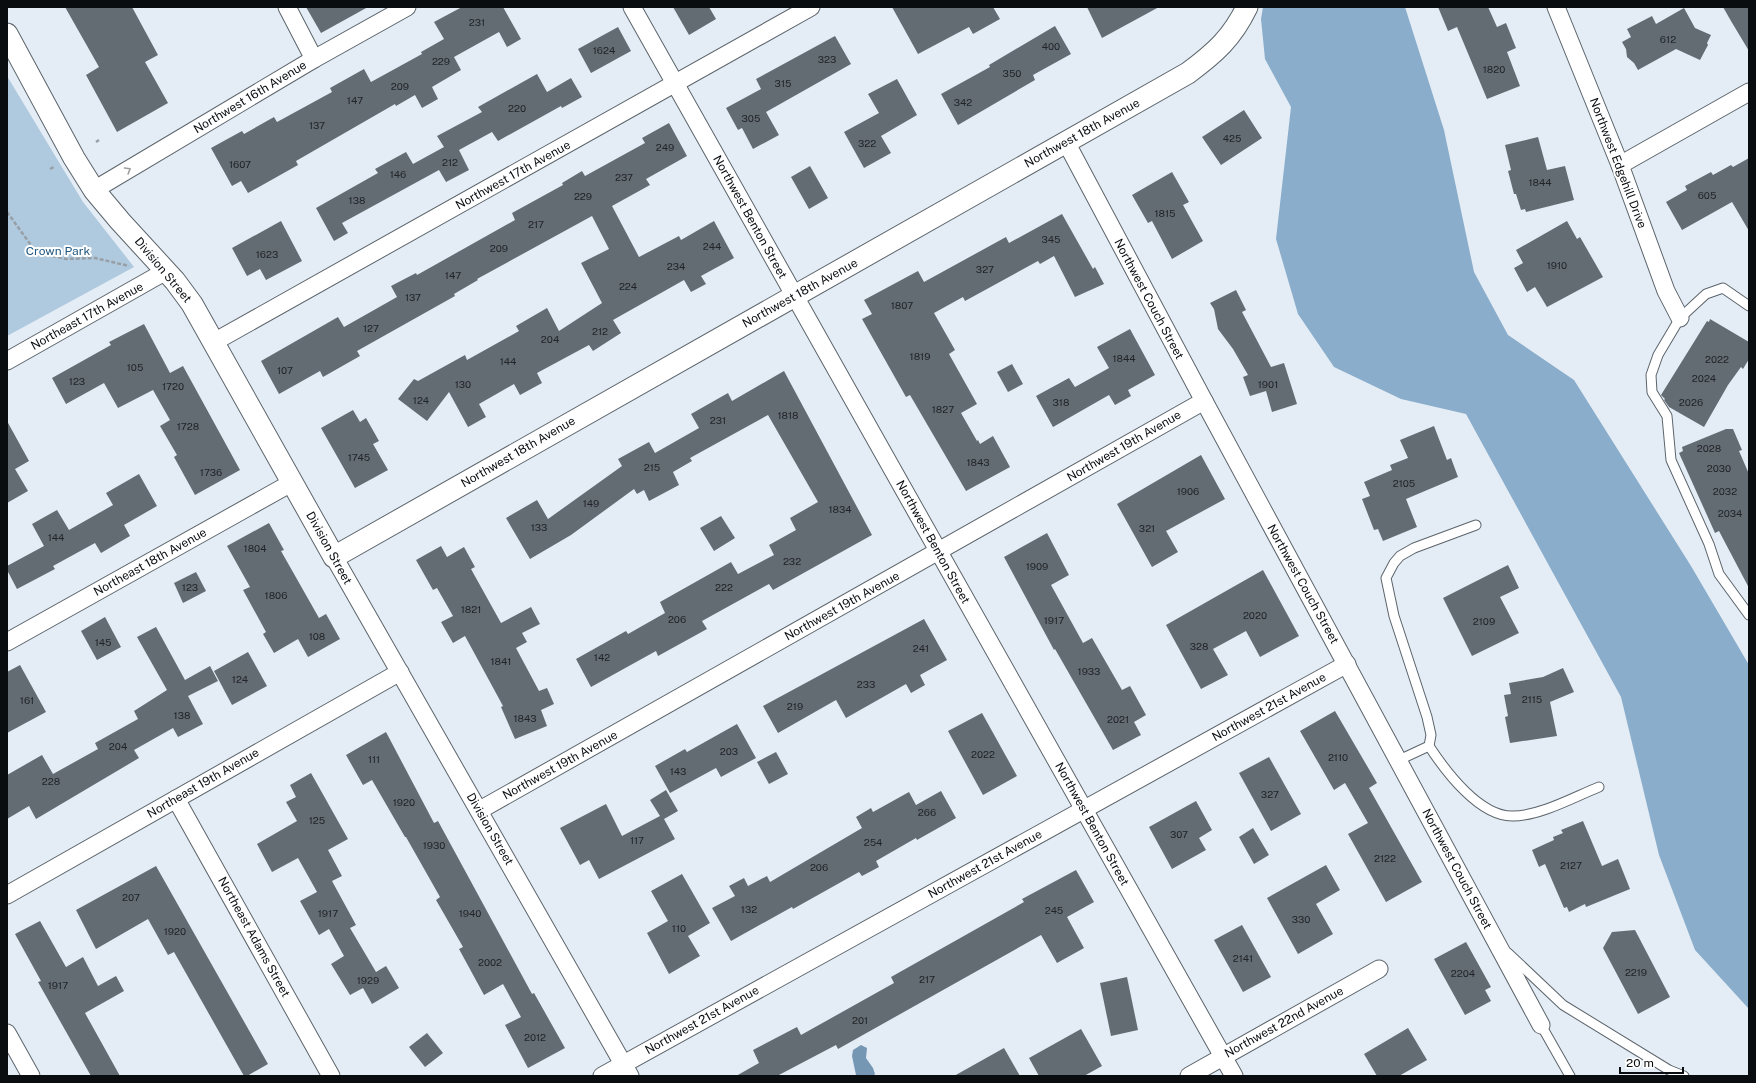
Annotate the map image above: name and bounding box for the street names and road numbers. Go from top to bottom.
street label: Northwest 16th Avenue [191,58,309,136]
street label: Northwest 18th Avenue [1022,95,1142,171]
street label: Northwest Edgehill Drive [1587,96,1649,230]
street label: Northwest 17th Avenue [453,138,573,212]
street label: Northwest Benton Street [710,153,790,281]
street label: Division Street [132,234,195,306]
street label: Northwest Couch Street [1111,236,1187,362]
street label: Northwest 18th Avenue [740,255,860,331]
street label: Northeast 17th Avenue [28,279,146,353]
street label: Northwest 19th Avenue [1065,408,1184,484]
street label: Northwest 18th Avenue [458,413,578,490]
street label: Northwest Benton Street [893,478,973,606]
street label: Division Street [303,509,355,587]
street label: Northwest Couch Street [1264,522,1342,646]
street label: Northeast 18th Avenue [91,525,209,599]
street label: Northwest 19th Avenue [782,568,902,643]
street label: Northwest 21st Avenue [1210,670,1329,744]
street label: Northwest 19th Avenue [500,727,620,802]
street label: Northeast 19th Avenue [145,745,262,821]
street label: Northwest Benton Street [1052,760,1132,888]
street label: Division Street [464,790,516,868]
street label: Northwest Couch Street [1419,806,1495,932]
street label: Northwest 21st Avenue [926,827,1045,901]
street label: Northeast Adams Street [215,875,293,1000]
street label: Northwest 21st Avenue [643,983,762,1057]
street label: Northwest 22nd Avenue [1222,983,1346,1061]

